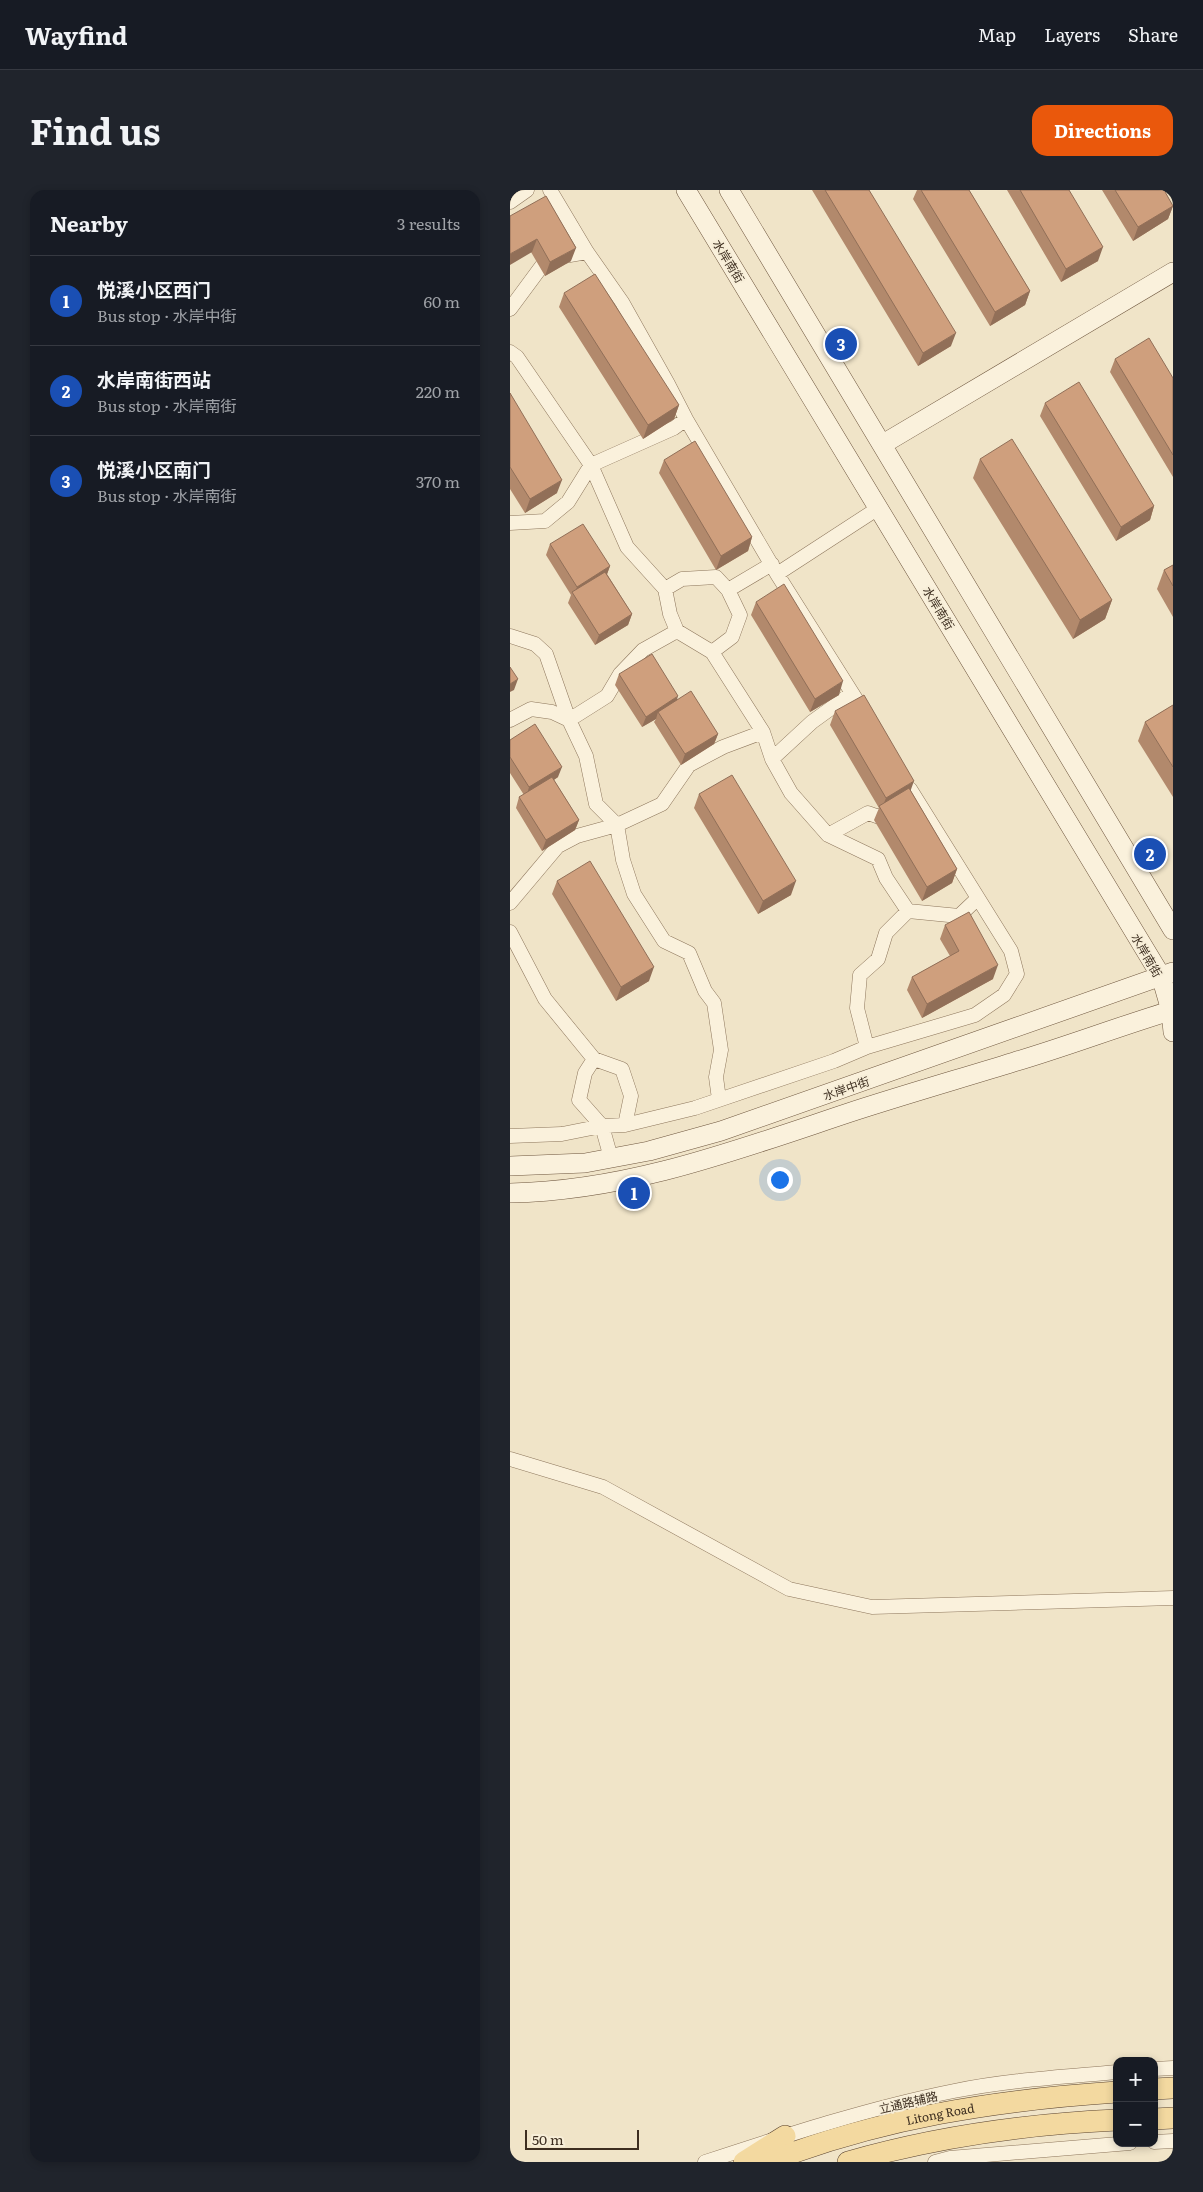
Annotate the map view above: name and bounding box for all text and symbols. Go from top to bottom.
text: Wayfind [25,17,128,52]
text: Map [978,21,1016,48]
text: Layers [1044,21,1100,48]
text: Share [1128,21,1178,48]
text: Find us [30,104,160,156]
button: Directions [1032,105,1173,156]
text: Nearby [50,207,128,238]
text: 3 results [397,211,460,235]
street label: 水岸南街 [709,236,749,286]
text: 悦溪小区西门 [97,275,211,303]
text: 1 [63,289,69,313]
text: 60 m [423,289,460,313]
text: Bus stop · 水岸中街 [97,303,236,327]
pin: 3 [825,325,857,363]
text: 水岸南街西站 [97,365,211,393]
text: 2 [62,379,70,403]
text: 220 m [416,379,460,403]
text: Bus stop · 水岸南街 [97,393,236,417]
text: 悦溪小区南门 [97,455,211,483]
text: 3 [62,469,70,493]
text: 370 m [416,469,460,493]
text: Bus stop · 水岸南街 [97,483,236,507]
street label: 水岸南街 [919,583,959,633]
pin: 2 [1134,835,1166,873]
street label: 水岸南街 [1127,930,1167,980]
street label: 水岸中街 [820,1072,872,1104]
your location [767,1167,793,1193]
pin: 1 [618,1174,650,1212]
map controls [1113,2057,1158,2147]
button: + [1113,2057,1158,2102]
street label: 立通路辅路 [877,2086,939,2118]
street label: Litong Road [904,2098,976,2129]
button: − [1113,2102,1158,2147]
scale bar [525,2127,639,2150]
text: 50 m [532,2129,564,2149]

